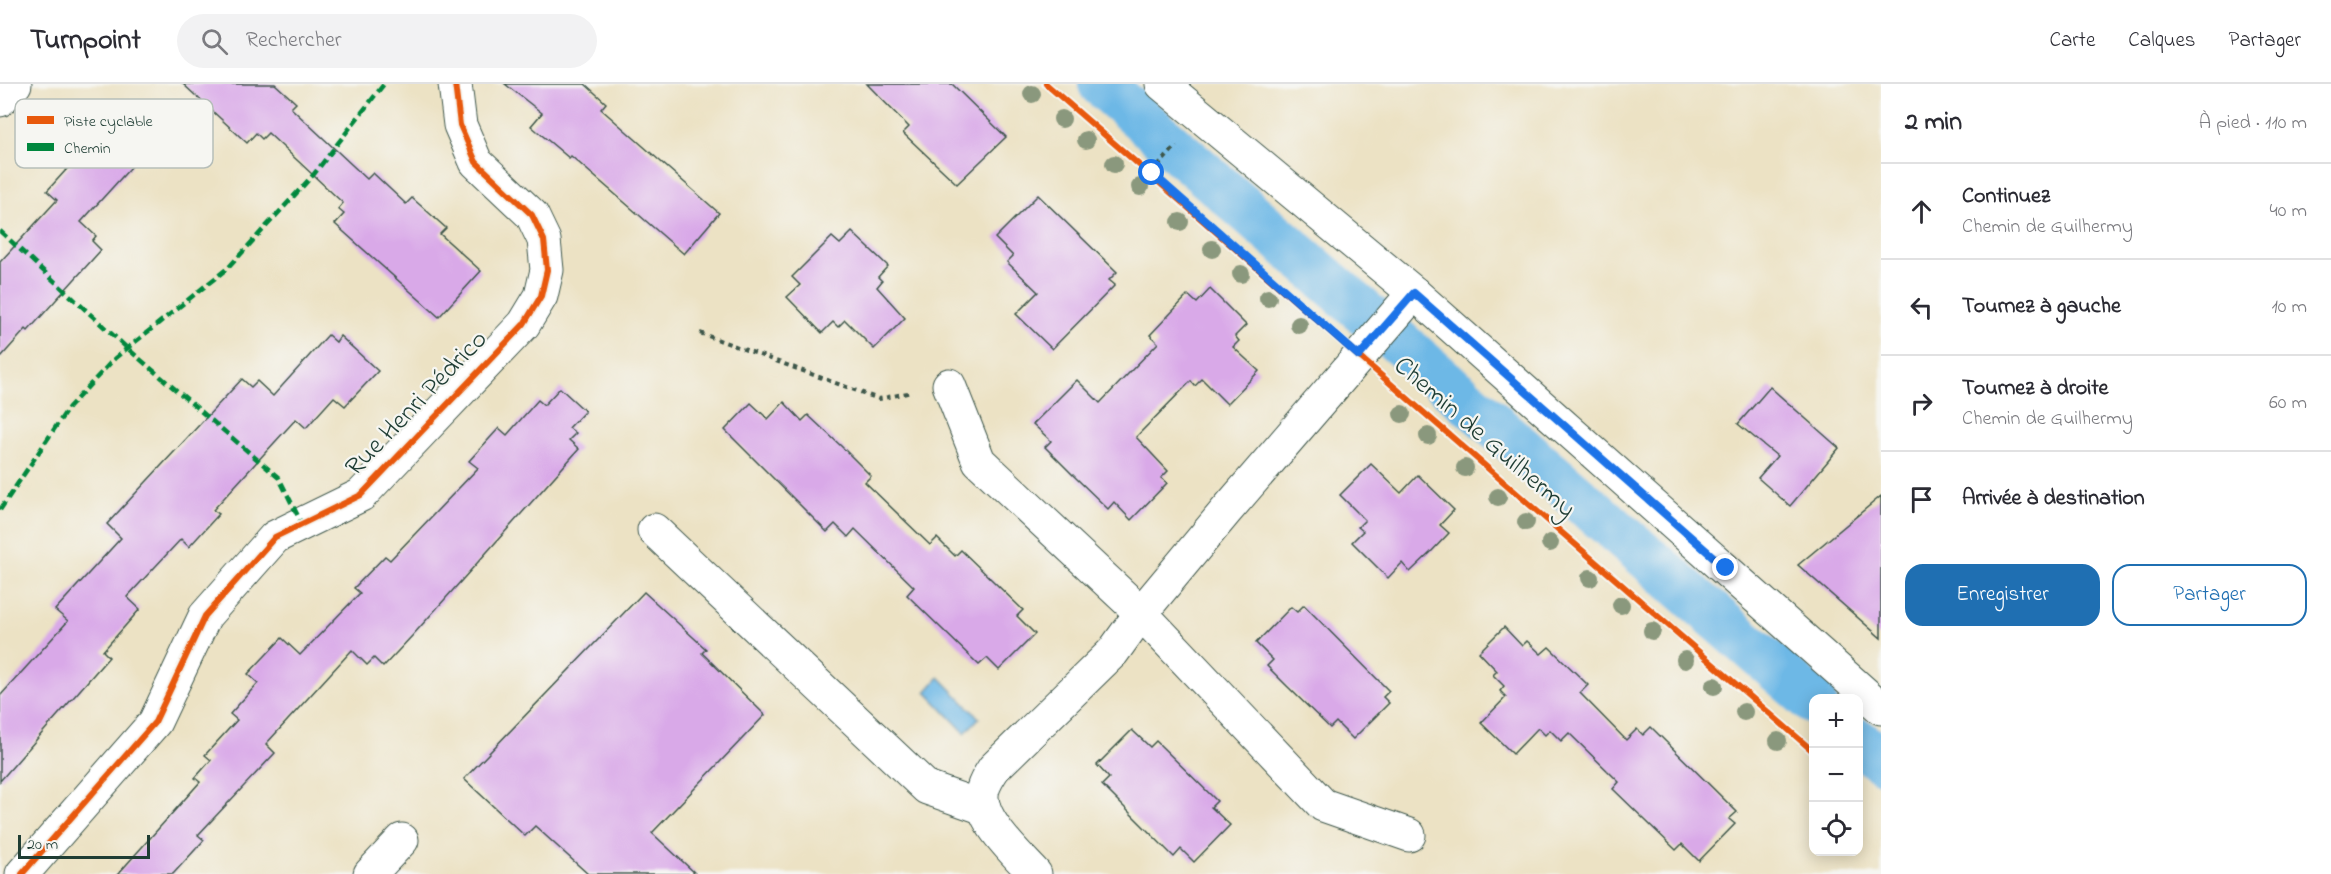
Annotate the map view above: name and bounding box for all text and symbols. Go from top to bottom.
search box [177,14,597,68]
text: Turnpoint [30,21,141,62]
icon: search [198,25,231,58]
text: Rechercher [246,25,342,57]
text: Carte [2049,26,2095,56]
text: Calques [2128,26,2195,56]
text: Partager [2228,26,2301,56]
legend [15,99,213,168]
text: 2 min [1905,104,1962,142]
text: À pied · 110 m [2199,109,2307,138]
text: Piste cyclable [64,110,153,134]
text: Chemin [64,137,111,161]
route start [1138,159,1164,185]
text: Continuez [1962,181,2050,213]
icon: ahead [1905,195,1938,228]
text: 40 m [2270,197,2307,226]
text: Chemin de Guilhermy [1962,213,2133,242]
icon: left [1905,291,1938,324]
text: Tournez à gauche [1962,291,2121,323]
text: 10 m [2271,293,2307,322]
street label: Rue Henri Pédrico [337,322,497,486]
street label: Chemin de Guilhermy [1384,348,1584,528]
text: Tournez à droite [1962,373,2108,405]
icon: right [1905,387,1938,420]
text: 60 m [2269,389,2307,418]
text: Chemin de Guilhermy [1962,405,2133,434]
icon: arrive [1905,483,1938,516]
text: Arrivée à destination [1962,483,2145,515]
route end [1712,554,1738,580]
button: Enregistrer [1905,564,2100,626]
button: Partager [2112,564,2307,626]
map controls [1809,694,1863,856]
button: + [1809,694,1863,748]
button: − [1809,748,1863,802]
button: locate [1809,802,1863,856]
scale bar [18,832,150,860]
text: 20 m [27,833,58,857]

